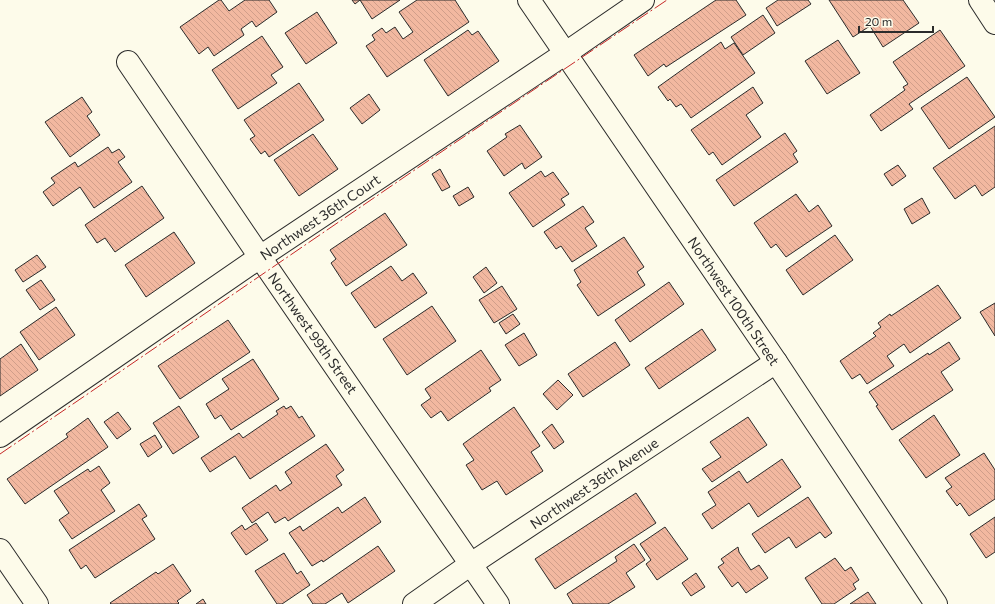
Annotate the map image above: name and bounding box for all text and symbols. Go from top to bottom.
scale bar [859,8,933,34]
text: 20 m [865,14,892,28]
street label: Northwest 36th Court [257,170,384,264]
street label: Northwest 100th Street [685,233,784,369]
street label: Northwest 99th Street [265,269,361,397]
street label: Northwest 36th Avenue [527,434,661,532]

